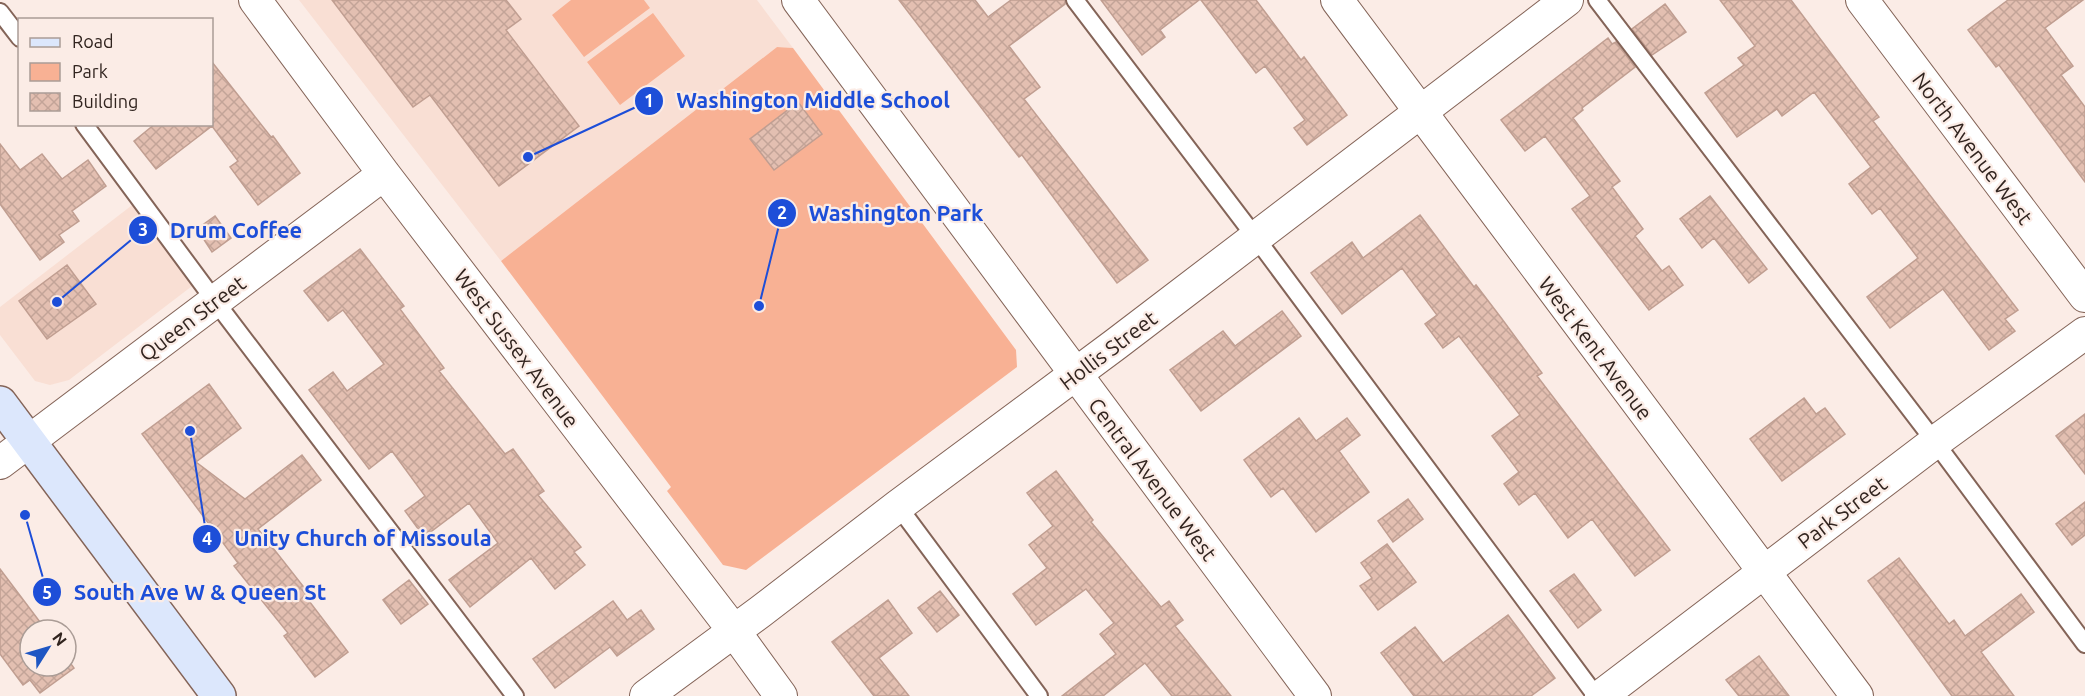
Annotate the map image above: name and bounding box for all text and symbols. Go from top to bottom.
legend [18,18,213,126]
text: Road [72,31,114,51]
text: Park [72,61,108,81]
street label: North Avenue West [1908,67,2038,229]
callout: Washington Middle School [634,81,962,121]
text: Washington Middle School [676,87,950,112]
text: 1 [644,90,654,110]
text: Building [72,91,138,111]
callout: Washington Park [767,193,995,233]
text: Washington Park [809,200,984,225]
text: 2 [777,202,787,222]
callout: Drum Coffee [128,210,315,250]
text: Drum Coffee [170,217,302,242]
text: 3 [138,219,148,239]
street label: West Sussex Avenue [450,264,584,432]
street label: Queen Street [134,270,250,366]
street label: West Kent Avenue [1534,272,1658,424]
street label: Hollis Street [1055,306,1161,394]
street label: Central Avenue West [1084,393,1222,565]
street label: Park Street [1793,471,1891,553]
callout: Unity Church of Missoula [192,519,504,559]
text: Unity Church of Missoula [234,525,492,550]
text: 4 [202,528,212,548]
callout: South Ave W & Queen St [32,572,338,612]
text: South Ave W & Queen St [74,579,326,604]
text: 5 [42,582,52,602]
north arrow [18,618,78,678]
text: N [49,629,71,649]

